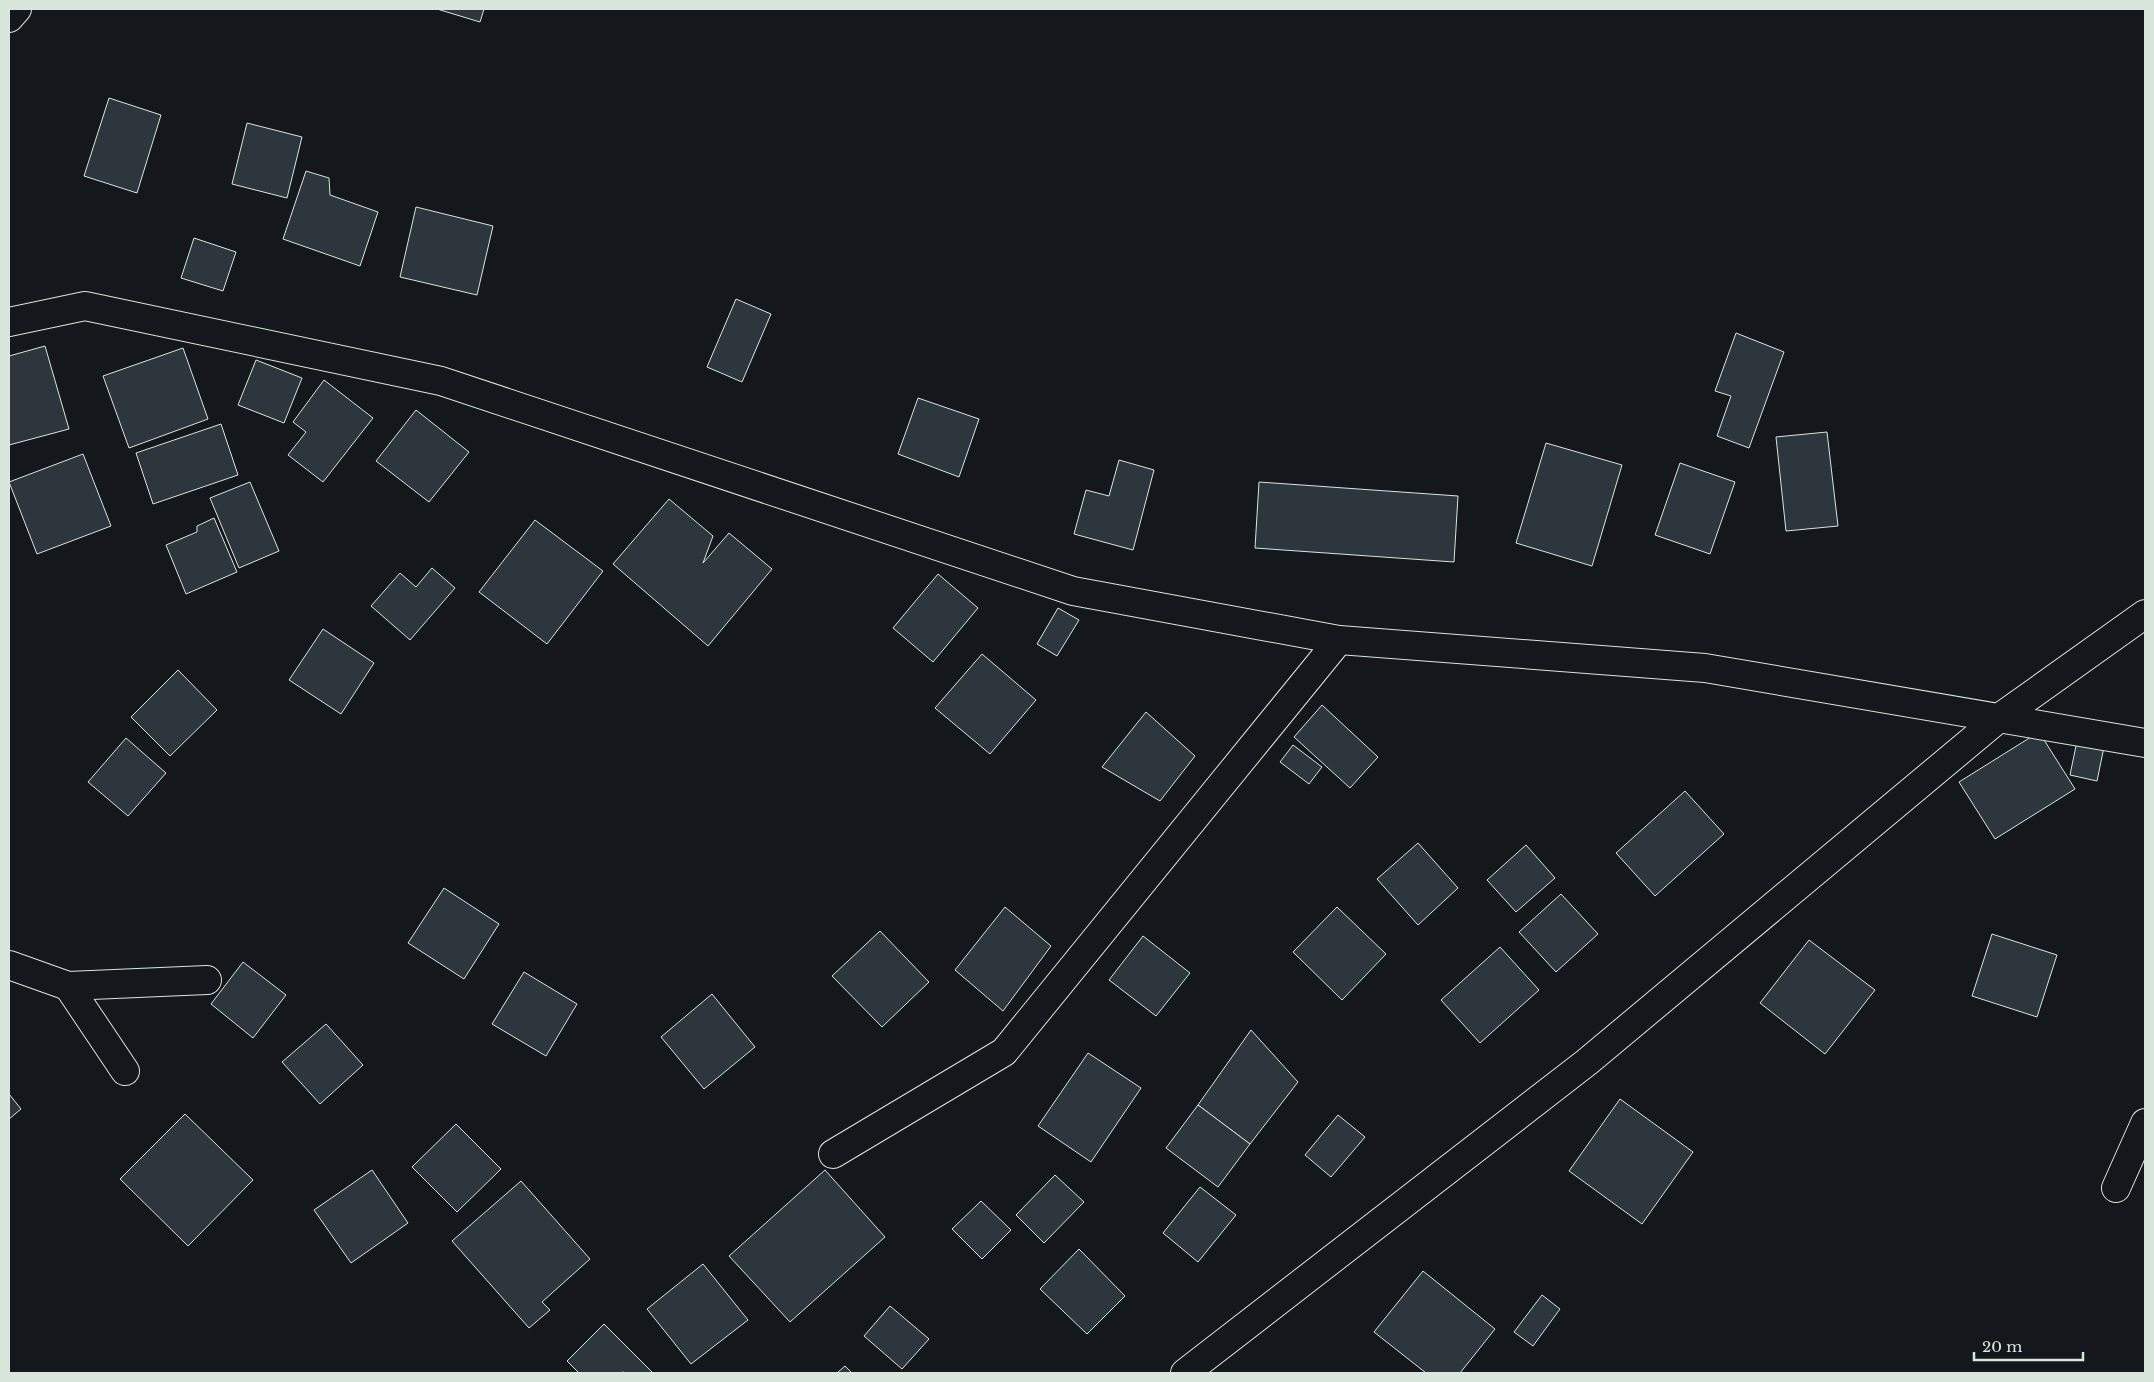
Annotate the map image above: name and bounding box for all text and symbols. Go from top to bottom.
scale bar [1974,1330,2083,1362]
text: 20 m [1982,1337,2022,1356]

